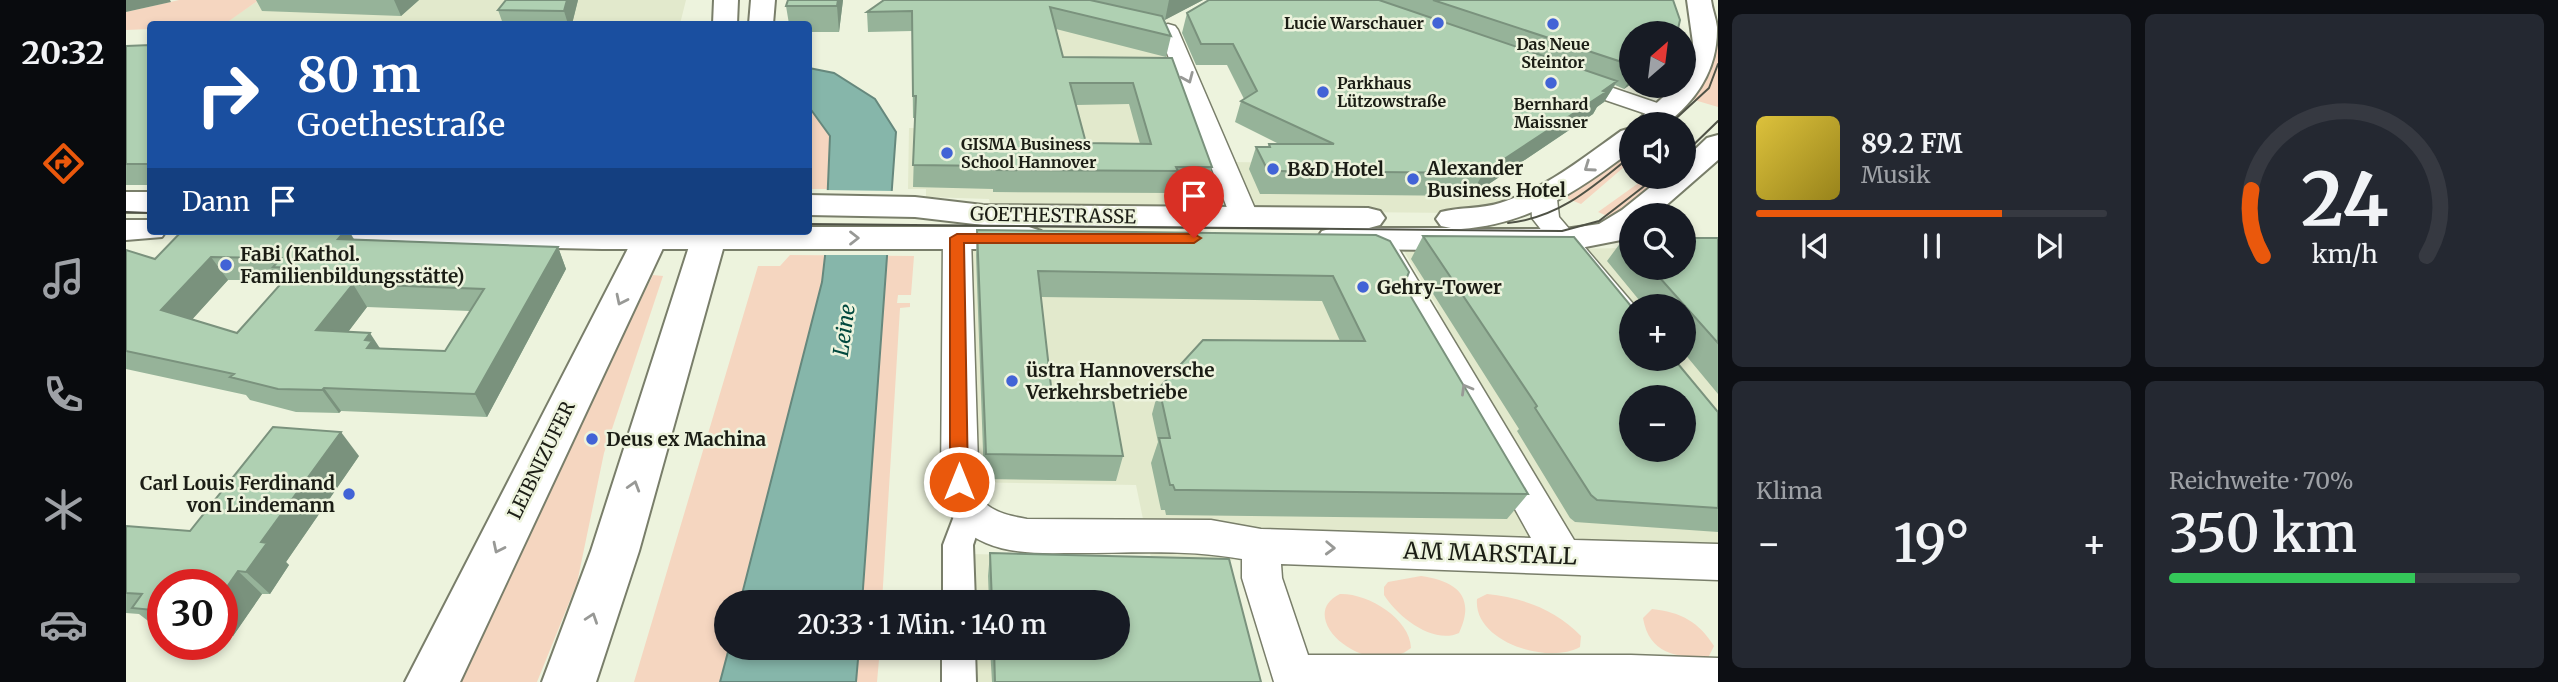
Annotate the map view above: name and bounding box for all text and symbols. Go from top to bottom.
place label: Lucie Warschauer [1284,13,1425,33]
marker: Lucie Warschauer [1430,15,1446,31]
marker: Das Neue Steintor [1545,16,1561,32]
north arrow [1619,21,1696,98]
map controls [1619,21,1696,462]
text: 20:32 [22,33,104,73]
place label: Das Neue Steintor [1516,34,1590,72]
text: 80 m [297,44,420,105]
icon: right [182,49,273,140]
one-way arrow [1180,70,1194,83]
place label: Parkhaus Lützowstraße [1337,73,1446,111]
marker: Bernhard Maissner [1543,75,1559,91]
marker: Parkhaus Lützowstraße [1315,84,1331,100]
place label: Bernhard Maissner [1514,94,1589,132]
text: Goethestraße [297,105,505,145]
button: sound [1619,112,1696,189]
text: 89.2 FM [1861,127,1962,160]
place label: GISMA Business School Hannover [961,134,1097,172]
icon: directions [39,139,88,188]
marker: GISMA Business School Hannover [939,145,955,161]
text: 24 [2301,155,2388,247]
place label: Alexander Business Hotel [1426,156,1566,202]
place label: B&D Hotel [1287,157,1384,181]
one-way arrow [1584,159,1597,171]
text: Musik [1861,160,1931,189]
marker: B&D Hotel [1265,161,1281,177]
pin [1164,166,1224,238]
marker: Alexander Business Hotel [1405,171,1421,187]
icon: arrive [1175,177,1213,215]
icon: arrive [264,182,302,220]
text: Dann [182,185,250,218]
street label: GOETHESTRASSE [970,202,1136,228]
button: search [1619,203,1696,280]
icon: previous [1796,227,1834,265]
icon: pause [1913,227,1951,265]
icon: next [2030,227,2068,265]
one-way arrow [849,230,860,246]
text: km/h [2311,238,2378,270]
place label: FaBi (Kathol. Familienbildungsstätte) [240,242,465,288]
icon: music [39,254,88,303]
marker: FaBi (Kathol. Familienbildungsstätte) [218,257,234,273]
place label: Gehry-Tower [1377,275,1502,299]
marker: Gehry-Tower [1355,279,1371,295]
one-way arrow [615,293,629,305]
button: + [1619,294,1696,371]
water label: Leine [827,302,861,358]
place label: üstra Hannoversche Verkehrsbetriebe [1025,358,1215,404]
icon: phone [39,370,88,419]
marker: üstra Hannoversche Verkehrsbetriebe [1004,373,1020,389]
one-way arrow [1461,384,1474,396]
button: − [1619,385,1696,462]
street label: LEIBNIZUFER [502,396,580,523]
place label: Deus ex Machina [606,427,767,451]
marker: Deus ex Machina [584,431,600,447]
position arrow [922,445,996,519]
text: Reichweite · 70% [2169,466,2354,495]
place label: Carl Louis Ferdinand von Lindemann [140,471,335,517]
text: Klima [1756,476,1823,505]
one-way arrow [626,480,641,492]
icon: climate [39,485,88,534]
marker: Carl Louis Ferdinand von Lindemann [341,486,357,502]
text: 350 km [2169,501,2357,566]
text: 19° [1893,511,1970,576]
text: − [1756,520,1781,567]
text: + [2082,520,2107,567]
street label: AM MARSTALL [1402,535,1577,571]
one-way arrow [493,540,507,553]
one-way arrow [1325,540,1335,556]
speed limit sign: 30 [147,569,238,660]
icon: car [39,600,88,649]
text: 20:33 · 1 Min. · 140 m [797,608,1047,641]
one-way arrow [584,612,598,624]

